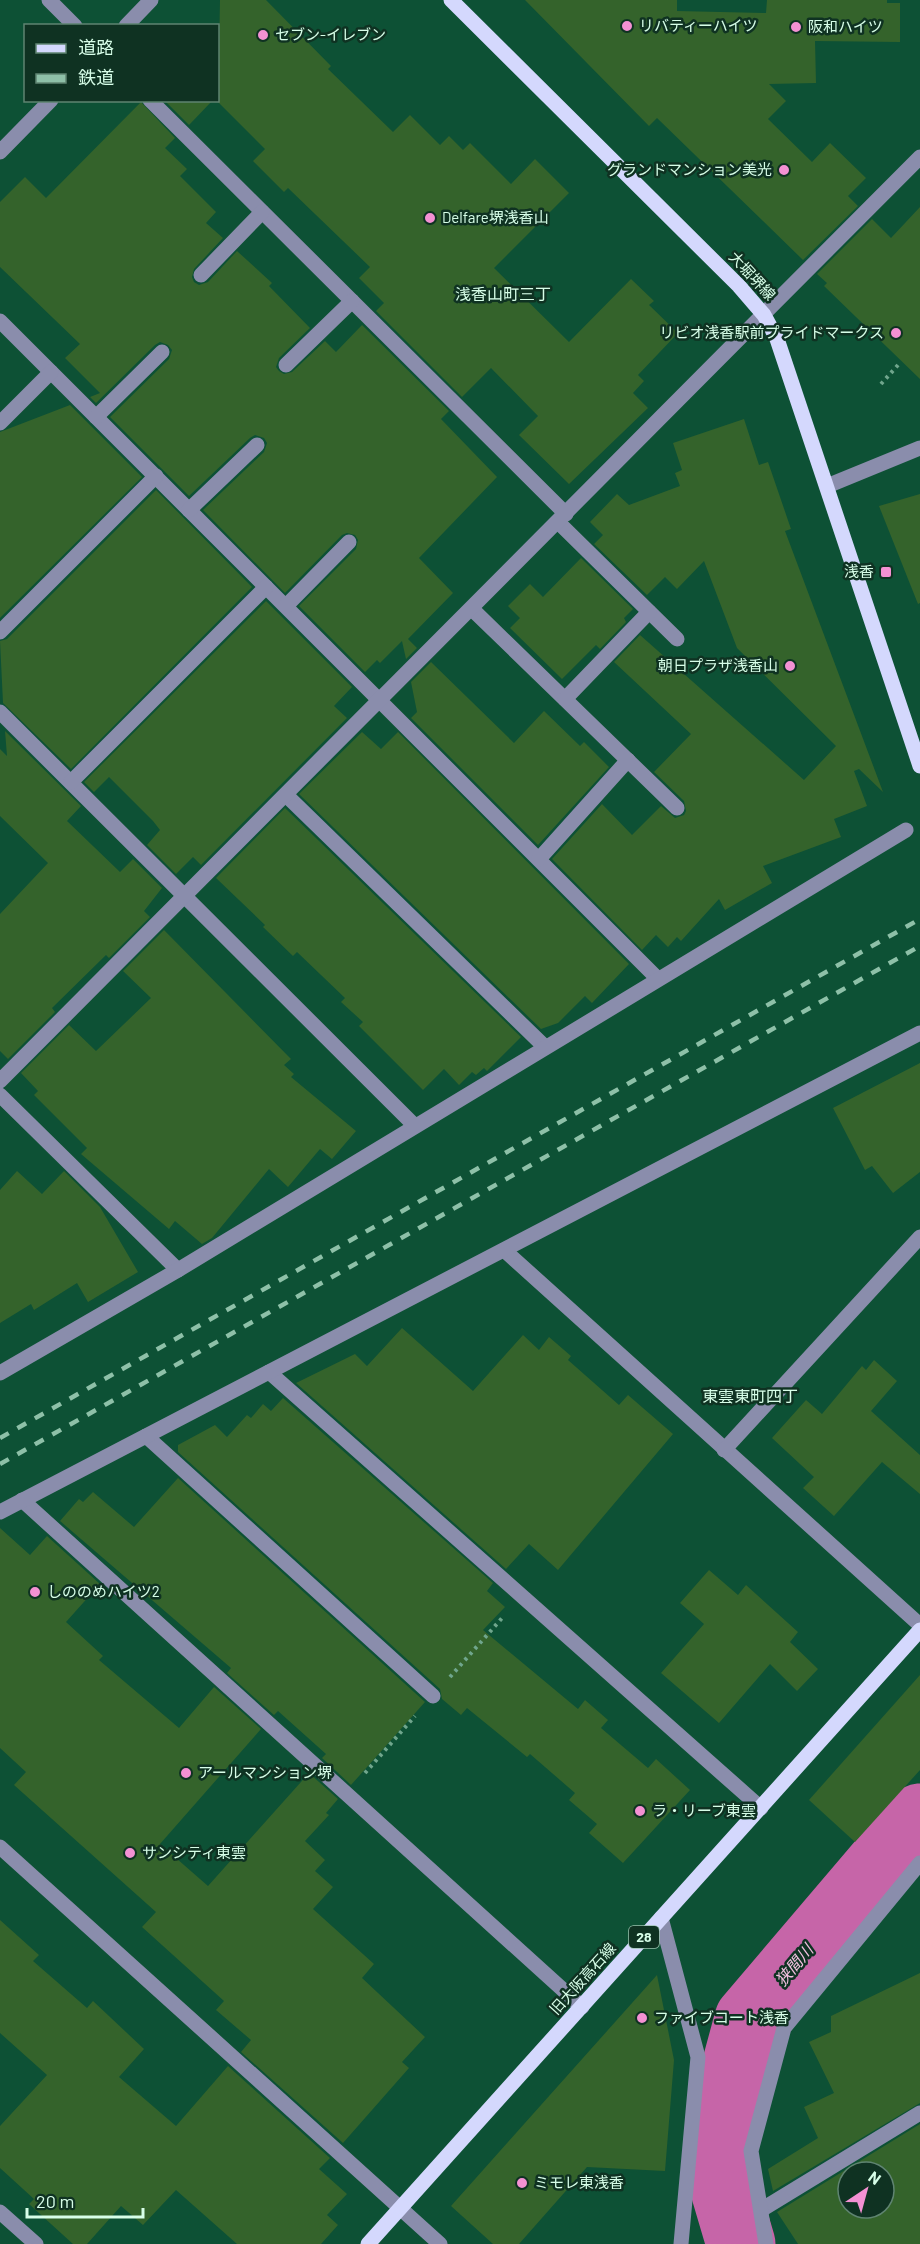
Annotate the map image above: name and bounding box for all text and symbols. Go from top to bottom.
place label: リバティーハイツ [639,16,758,34]
place label: 阪和ハイツ [808,17,883,35]
marker: リバティーハイツ [620,19,634,33]
marker: 阪和ハイツ [789,20,803,34]
legend [24,24,219,102]
place label: セブン-イレブン [275,25,386,43]
marker: セブン-イレブン [256,28,270,42]
text: 道路 [78,36,114,58]
text: 鉄道 [78,66,114,88]
place label: グランドマンション美光 [607,160,772,178]
marker: グランドマンション美光 [777,163,791,177]
place label: Delfare堺浅香山 [442,208,549,226]
marker: Delfare堺浅香山 [423,211,437,225]
street label: 大堀堺線 [726,247,780,303]
district label: 浅香山町三丁 [455,284,551,303]
place label: リビオ浅香駅前プライドマークス [659,323,884,341]
marker: リビオ浅香駅前プライドマークス [889,326,903,340]
place label: 浅香 [844,562,874,580]
marker: 浅香 [879,565,893,579]
place label: 朝日プラザ浅香山 [658,656,778,674]
marker: 朝日プラザ浅香山 [783,659,797,673]
district label: 東雲東町四丁 [702,1386,798,1405]
place label: しののめハイツ2 [47,1582,160,1600]
marker: しののめハイツ2 [28,1585,42,1599]
place label: アールマンション堺 [198,1763,332,1781]
marker: アールマンション堺 [179,1766,193,1780]
place label: ラ・リーブ東雲 [652,1801,756,1819]
marker: ラ・リーブ東雲 [633,1804,647,1818]
place label: サンシティ東雲 [142,1843,246,1861]
marker: サンシティ東雲 [123,1846,137,1860]
road number: 28 [629,1926,659,1948]
street label: 旧大阪高石線 [545,1939,619,2018]
water label: 狭間川 [771,1939,818,1989]
place label: ファイブコート浅香 [654,2008,789,2026]
marker: ファイブコート浅香 [635,2011,649,2025]
north arrow [836,2160,896,2220]
text: N [865,2167,885,2188]
place label: ミモレ東浅香 [534,2173,624,2191]
marker: ミモレ東浅香 [515,2176,529,2190]
scale bar [27,2181,142,2219]
text: 20 m [36,2190,74,2212]

